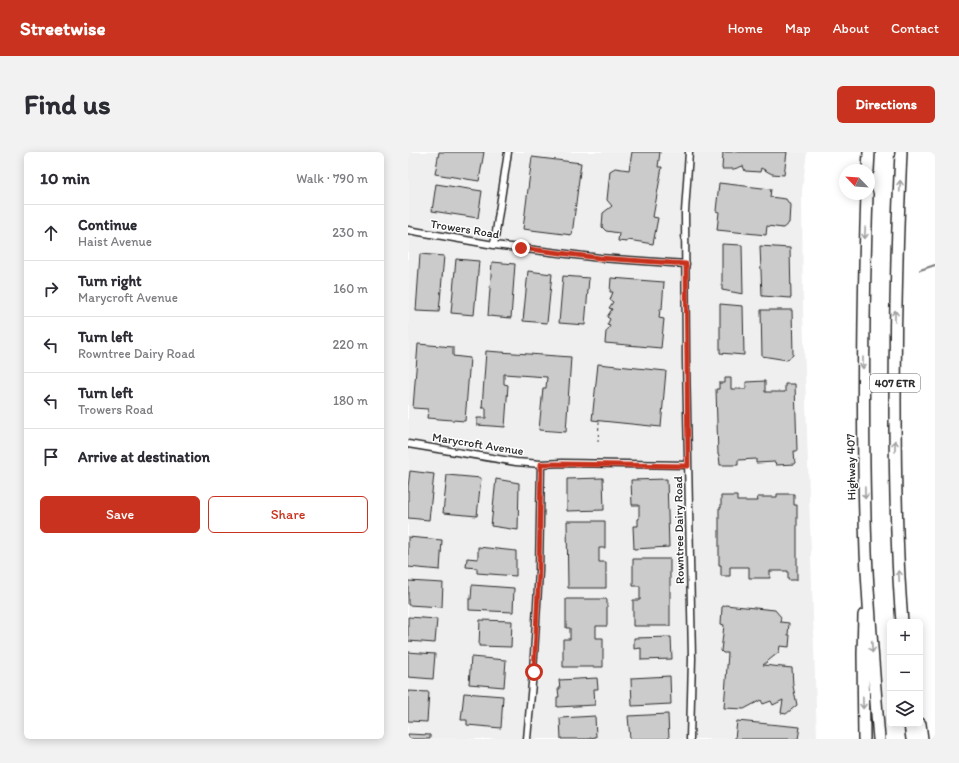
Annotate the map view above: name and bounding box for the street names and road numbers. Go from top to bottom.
street label: Trowers Road [430,217,501,241]
road number: 407 ETR [870,374,920,392]
street label: Marycroft Avenue [431,430,525,458]
street label: Highway 407 [843,434,859,500]
street label: Rowntree Dairy Road [671,475,687,584]

